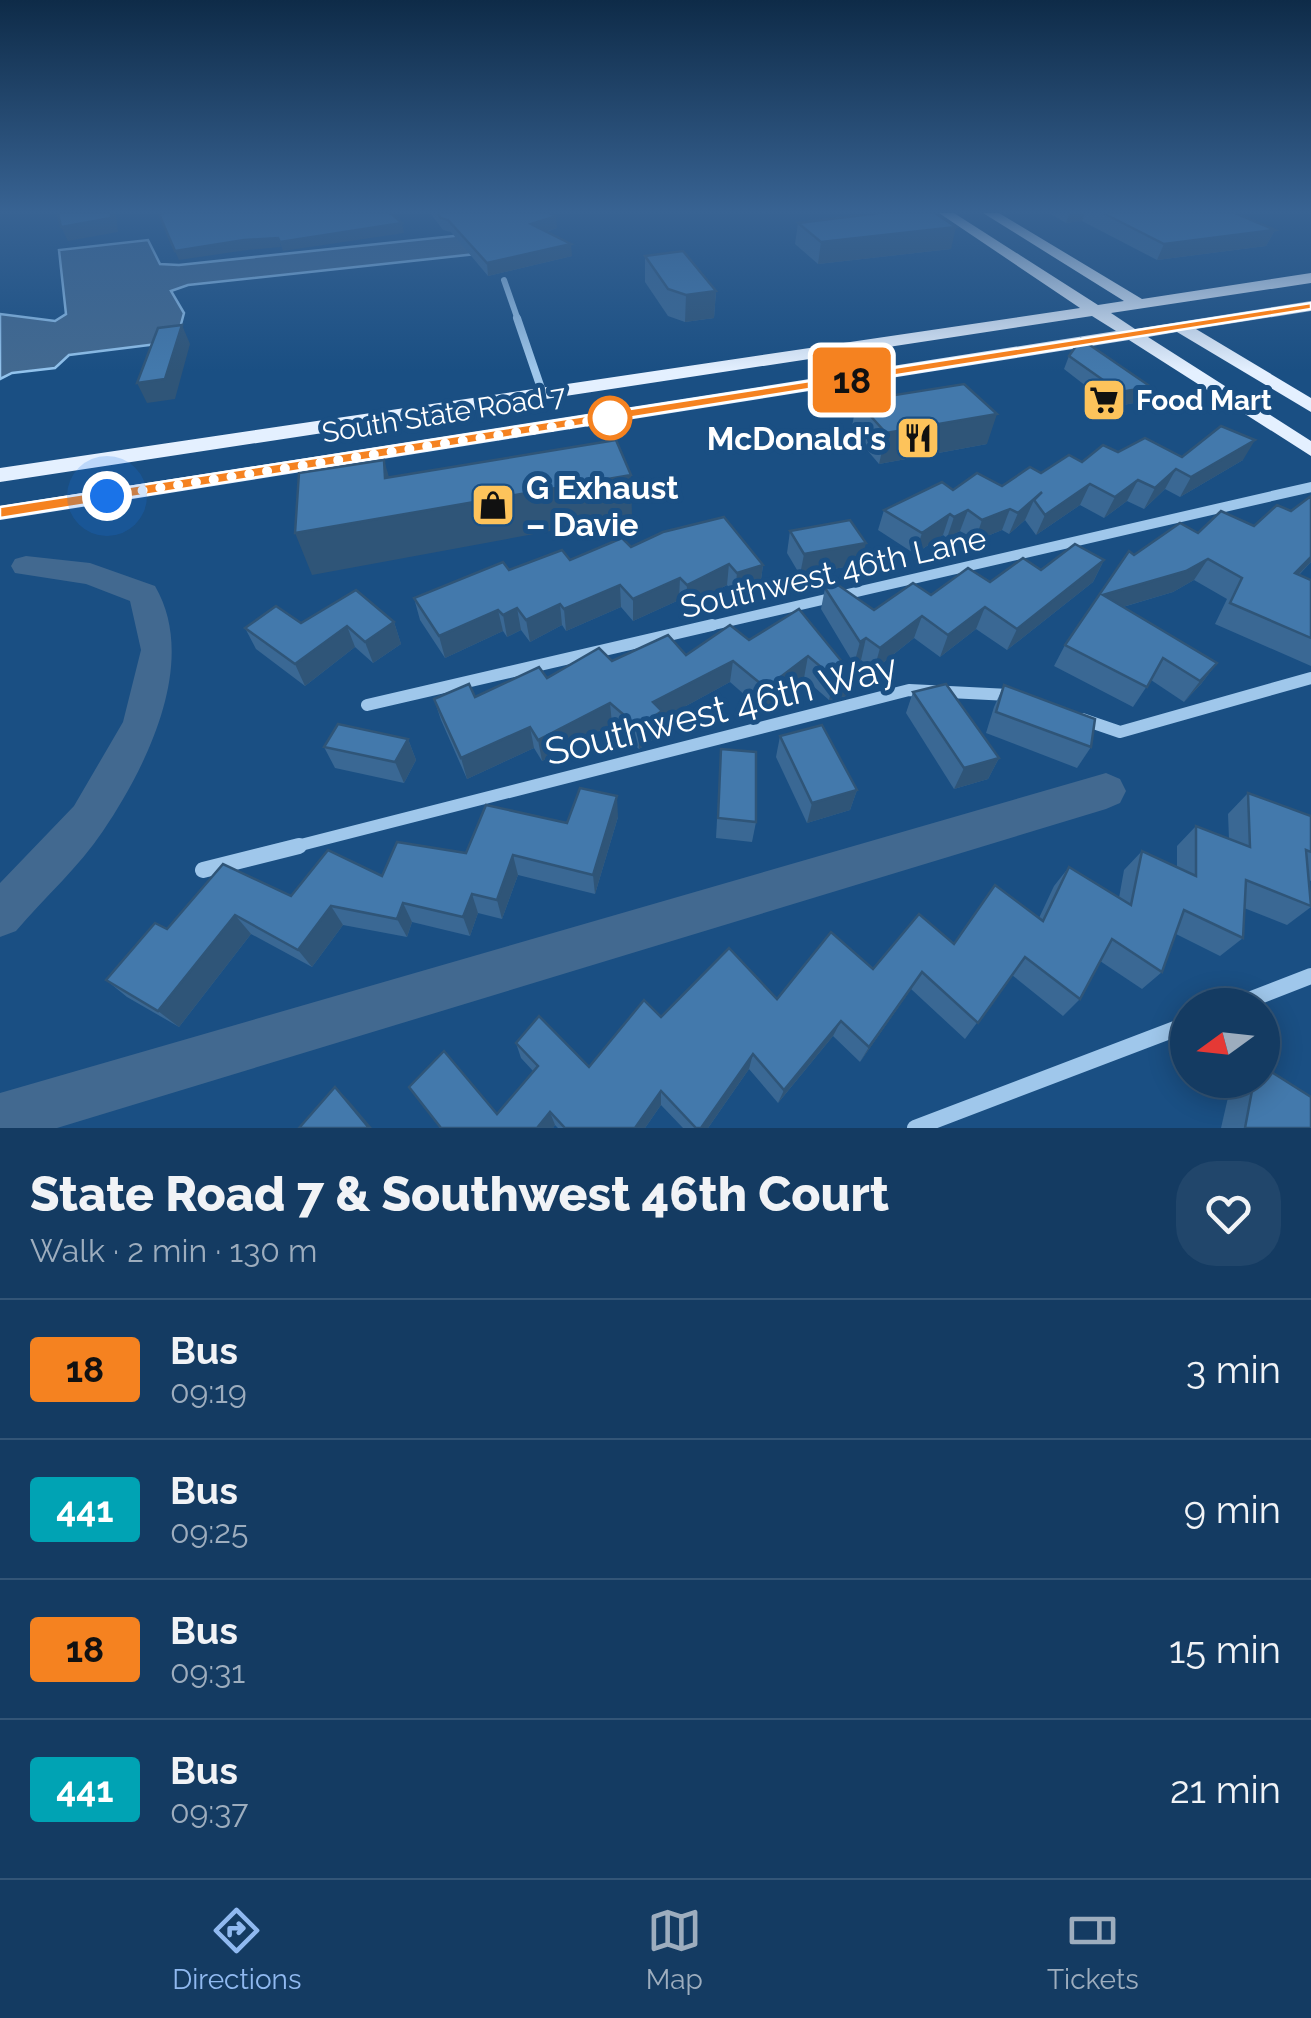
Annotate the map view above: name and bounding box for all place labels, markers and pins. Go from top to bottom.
supermarket icon: Food Mart [1081,377,1127,423]
place label: Food Mart [1136,384,1272,417]
unlabelled marker [589,397,631,439]
restaurant icon: McDonald's [895,415,941,461]
place label: McDonald's [707,420,886,457]
place label: G Exhaust – Davie [526,469,679,543]
shop icon: G Exhaust – Davie [470,482,516,528]

